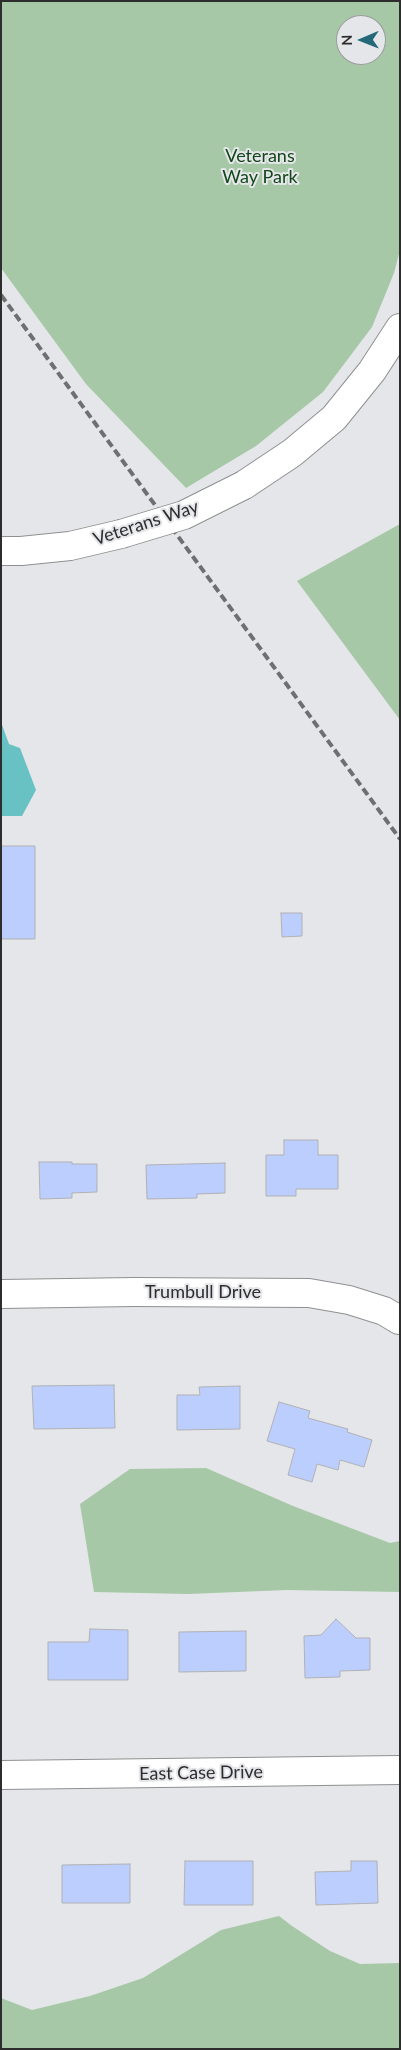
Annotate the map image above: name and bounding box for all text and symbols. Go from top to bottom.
north arrow [336,15,386,65]
text: N [338,35,355,46]
park label: Veterans Way Park [222,145,298,188]
street label: Veterans Way [91,496,201,550]
street label: Trumbull Drive [145,1281,261,1303]
street label: East Case Drive [139,1761,263,1785]

